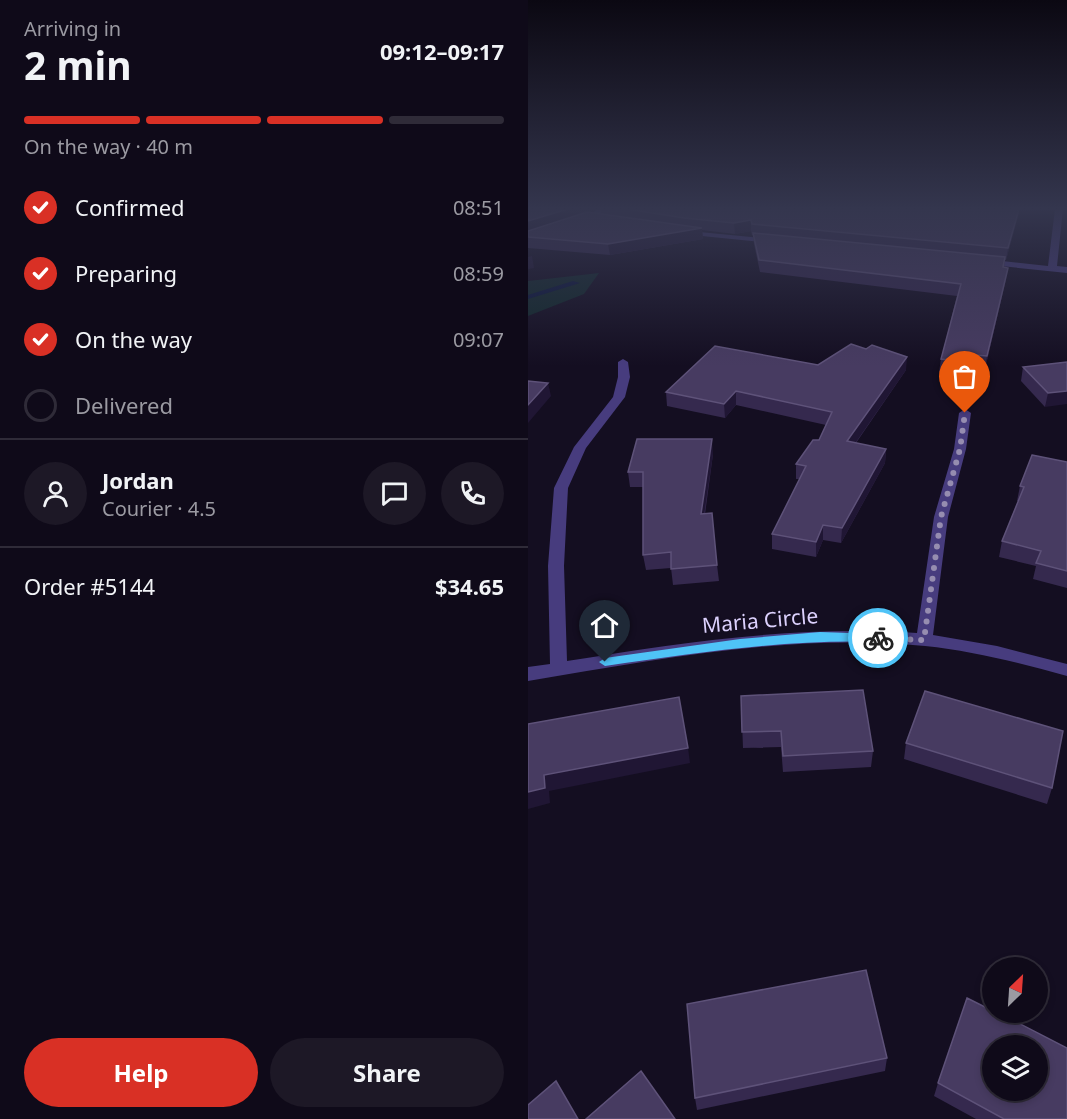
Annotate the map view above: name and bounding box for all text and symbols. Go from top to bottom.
text: Arriving in [24,15,121,42]
text: 09:12–09:17 [380,36,504,66]
text: 2 min [24,38,131,91]
text: On the way · 40 m [24,133,193,160]
icon: check [24,191,57,224]
text: Confirmed [75,192,185,222]
text: 08:51 [453,194,504,221]
icon: check [24,257,57,290]
text: Preparing [75,258,177,288]
text: 08:59 [453,260,504,287]
icon: check [24,323,57,356]
text: On the way [75,324,192,354]
text: 09:07 [453,326,504,353]
pin [939,351,990,413]
icon: bag [948,360,981,393]
text: Delivered [75,390,173,420]
button: person [24,462,87,525]
button: chat [363,462,426,525]
button: phone [441,462,504,525]
text: Jordan [102,465,174,495]
text: Courier · 4.5 [102,495,216,522]
text: Order #5144 [24,571,155,601]
text: $34.65 [435,571,504,601]
pin [579,600,630,662]
street label: Maria Circle [701,601,819,639]
courier [848,608,908,668]
icon: home [588,609,621,642]
icon: bike [862,622,895,655]
north arrow [982,957,1048,1023]
map controls [982,957,1048,1101]
button: layers [982,1035,1048,1101]
button: Help [24,1038,258,1107]
button: Share [270,1038,504,1107]

